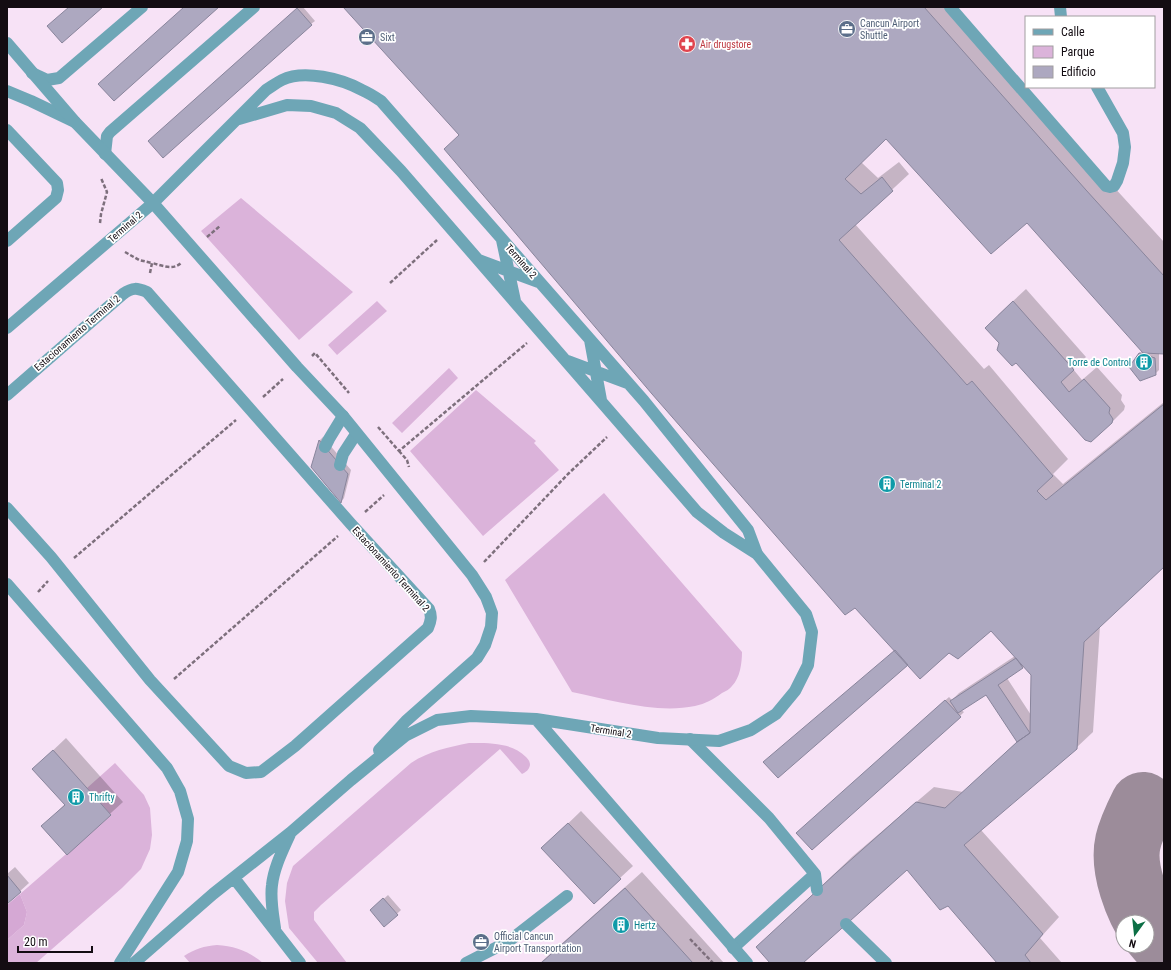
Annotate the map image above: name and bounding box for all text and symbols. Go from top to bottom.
legend [1025,16,1155,88]
place label: Cancun Airport Shuttle [860,18,919,41]
office icon: Cancun Airport Shuttle [837,19,857,39]
text: Calle [1061,25,1085,39]
office icon: Sixt [357,27,377,47]
place label: Sixt [380,32,395,43]
pharmacy icon: Air drugstore [677,34,697,54]
place label: Air drugstore [700,39,752,50]
text: Parque [1061,45,1095,59]
text: Edificio [1061,65,1096,79]
street label: Terminal 2 [106,209,144,245]
street label: Terminal 2 [503,242,539,280]
street label: Estacionamiento Terminal 2 [32,293,122,373]
building icon: Torre de Control [1134,352,1154,372]
place label: Torre de Control [1068,357,1131,368]
building icon: Terminal 2 [877,474,897,494]
place label: Terminal 2 [900,479,942,490]
street label: Estacionamiento Terminal 2 [350,525,432,613]
street label: Terminal 2 [590,722,632,740]
building icon: Thrifty [66,787,86,807]
place label: Thrifty [89,792,115,803]
north arrow [1115,914,1155,954]
building icon: Hertz [611,915,631,935]
place label: Hertz [634,920,656,931]
scale bar [18,928,92,954]
place label: Official Cancun Airport Transportation [494,931,582,954]
office icon: Official Cancun Airport Transportation [471,932,491,952]
text: 20 m [24,935,48,949]
text: N [1127,936,1137,950]

